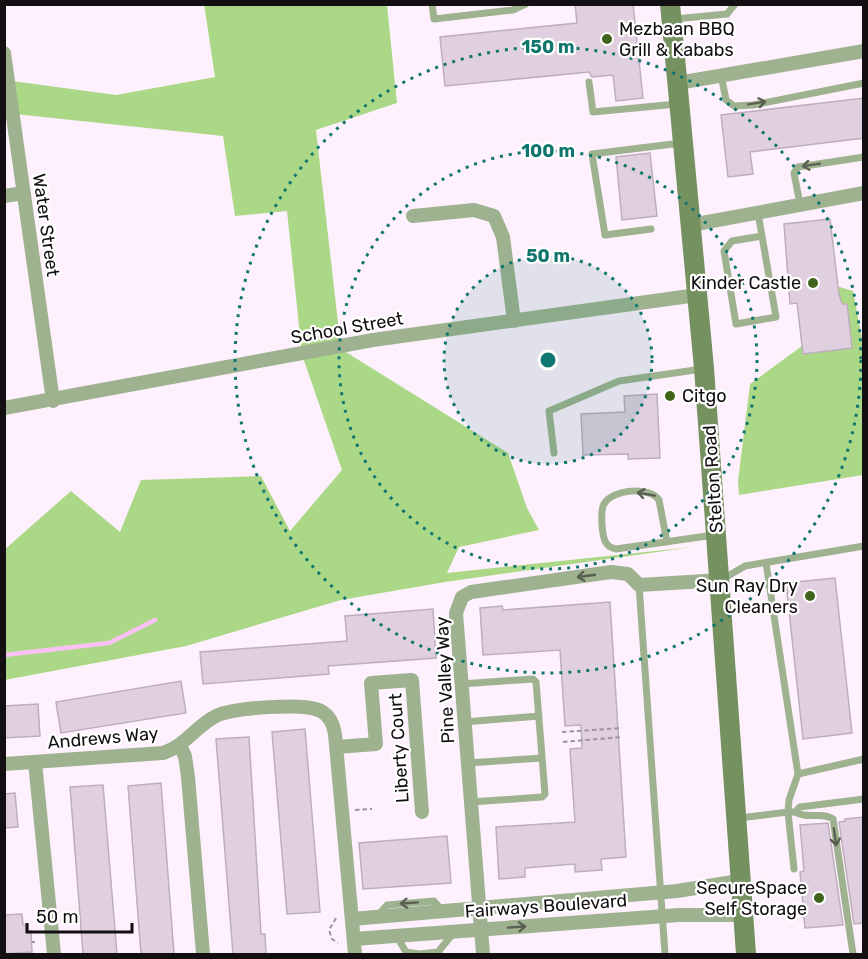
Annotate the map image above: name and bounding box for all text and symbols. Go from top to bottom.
place label: Mezbaan BBQ Grill & Kababs [619,18,735,61]
marker: Mezbaan BBQ Grill & Kababs [600,32,614,46]
text: 150 m [521,36,575,58]
one-way arrow [747,98,766,109]
text: 100 m [521,140,575,162]
one-way arrow [802,160,822,171]
street label: Water Street [28,172,64,278]
text: 50 m [526,245,570,267]
place label: Kinder Castle [691,272,801,294]
marker: Kinder Castle [806,276,820,290]
street label: School Street [289,307,405,349]
centre of rings [538,350,558,370]
place label: Citgo [682,385,726,407]
marker: Citgo [663,389,677,403]
street label: Stelton Road [698,424,728,534]
one-way arrow [637,488,656,499]
one-way arrow [576,570,596,581]
place label: Sun Ray Dry Cleaners [696,575,798,618]
marker: Sun Ray Dry Cleaners [803,589,817,603]
street label: Pine Valley Way [431,616,459,744]
street label: Liberty Court [384,692,414,804]
street label: Andrews Way [47,722,159,754]
one-way arrow [830,826,841,846]
place label: SecureSpace Self Storage [696,877,807,920]
street label: Fairways Boulevard [464,889,628,923]
marker: SecureSpace Self Storage [812,891,826,905]
scale bar [27,896,132,934]
one-way arrow [400,898,420,909]
text: 50 m [36,906,79,928]
one-way arrow [506,921,526,932]

